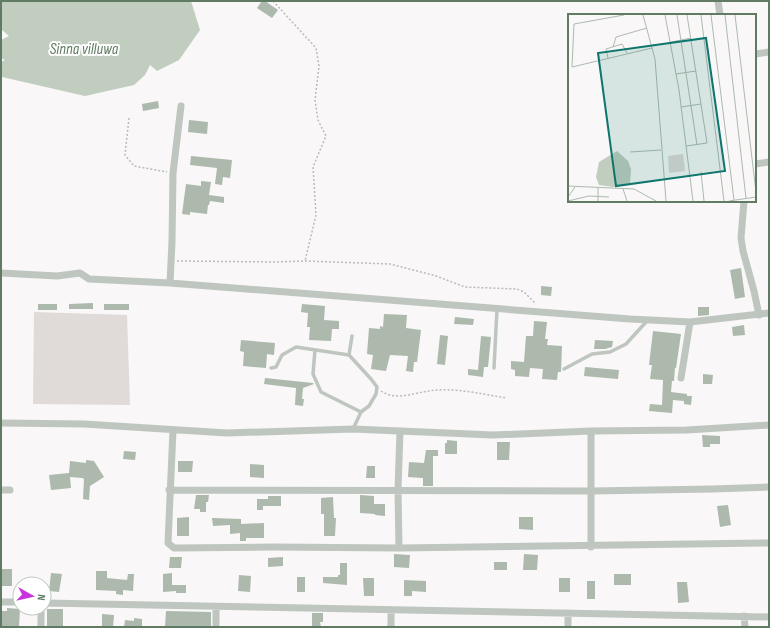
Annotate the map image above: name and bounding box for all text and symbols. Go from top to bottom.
inset map [568,14,756,202]
water label: Sinna villuwa [50,40,119,59]
north arrow [12,576,52,616]
text: N [35,594,48,601]

